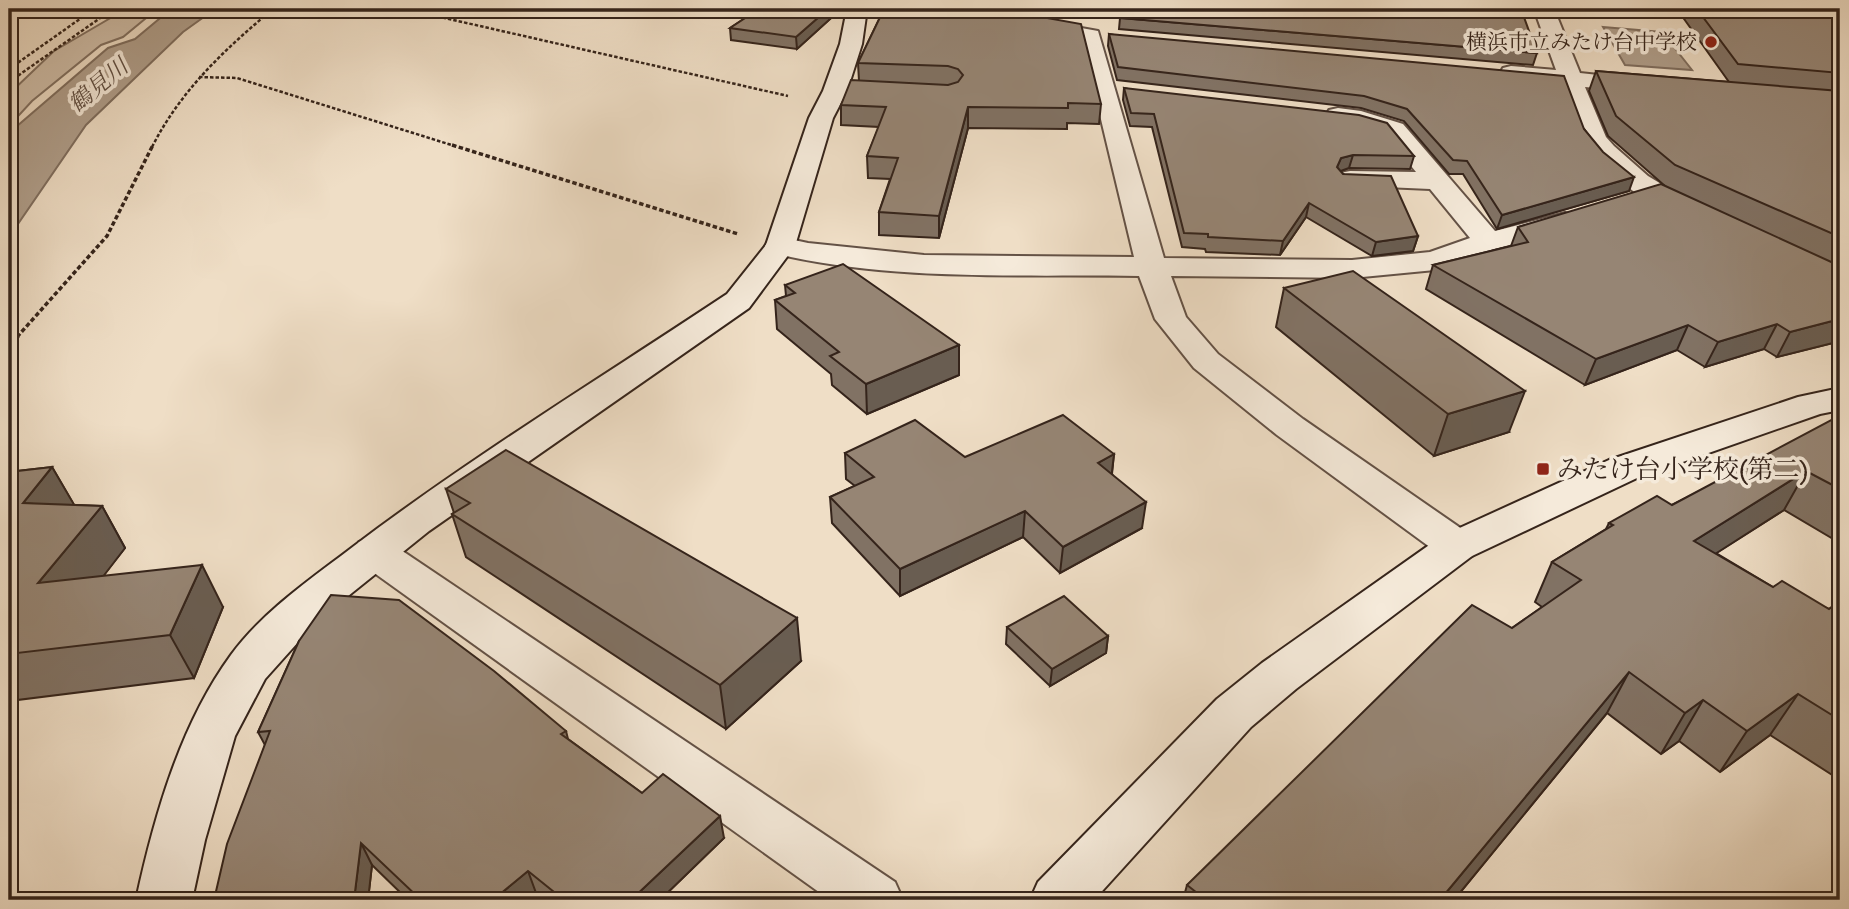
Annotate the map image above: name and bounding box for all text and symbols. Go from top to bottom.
place label: 横浜市立みたけ台中学校 [1466,30,1697,56]
marker: 横浜市立みたけ台中学校 [1703,34,1719,50]
water label: 鶴見川 [63,51,137,119]
place label: みたけ台小学校(第二) [1557,454,1808,487]
marker: みたけ台小学校(第二) [1535,461,1551,477]

